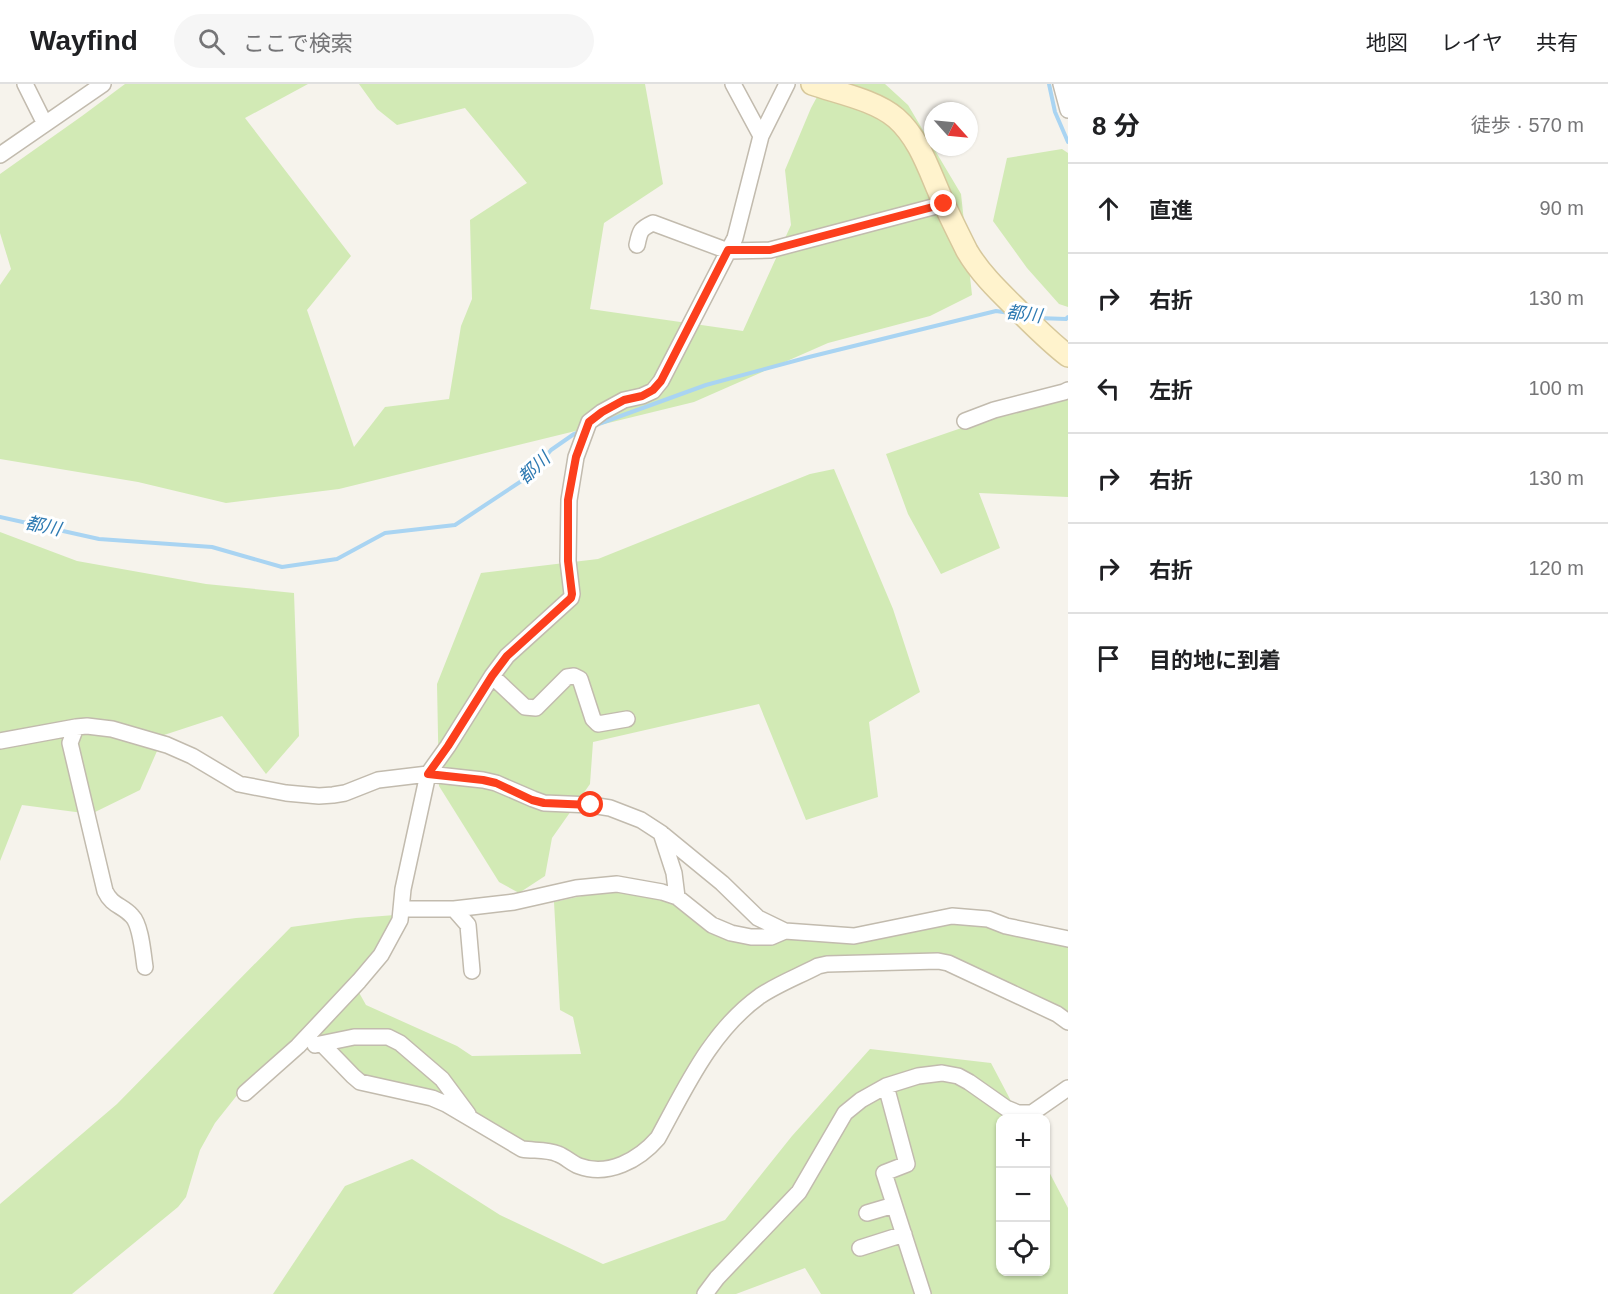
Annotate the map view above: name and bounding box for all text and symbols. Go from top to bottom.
search box [174,14,594,68]
text: Wayfind [30,25,138,56]
icon: search [195,25,228,58]
text: ここで検索 [243,31,353,56]
text: 地図 [1366,31,1408,54]
text: レイヤ [1441,31,1503,54]
text: 共有 [1536,31,1578,54]
north arrow [924,102,978,156]
text: 8 分 [1092,111,1140,141]
text: 徒歩 · 570 m [1471,114,1584,136]
route end [930,190,956,216]
icon: ahead [1092,192,1125,225]
text: 90 m [1540,197,1584,219]
text: 直進 [1149,198,1193,223]
icon: right [1092,282,1125,315]
text: 130 m [1528,287,1584,309]
text: 右折 [1149,288,1193,313]
water label: 都川 [1005,302,1045,326]
icon: left [1092,372,1125,405]
text: 100 m [1528,377,1584,399]
text: 左折 [1149,378,1193,403]
water label: 都川 [514,447,555,488]
icon: right [1092,462,1125,495]
text: 130 m [1528,467,1584,489]
text: 右折 [1149,468,1193,493]
water label: 都川 [23,512,65,540]
icon: right [1092,552,1125,585]
text: 120 m [1528,557,1584,579]
text: 右折 [1149,558,1193,583]
icon: arrive [1092,642,1125,675]
text: 目的地に到着 [1149,648,1281,673]
route start [577,791,603,817]
map controls [996,1114,1050,1276]
button: + [996,1114,1050,1168]
button: − [996,1168,1050,1222]
button: locate [996,1222,1050,1276]

